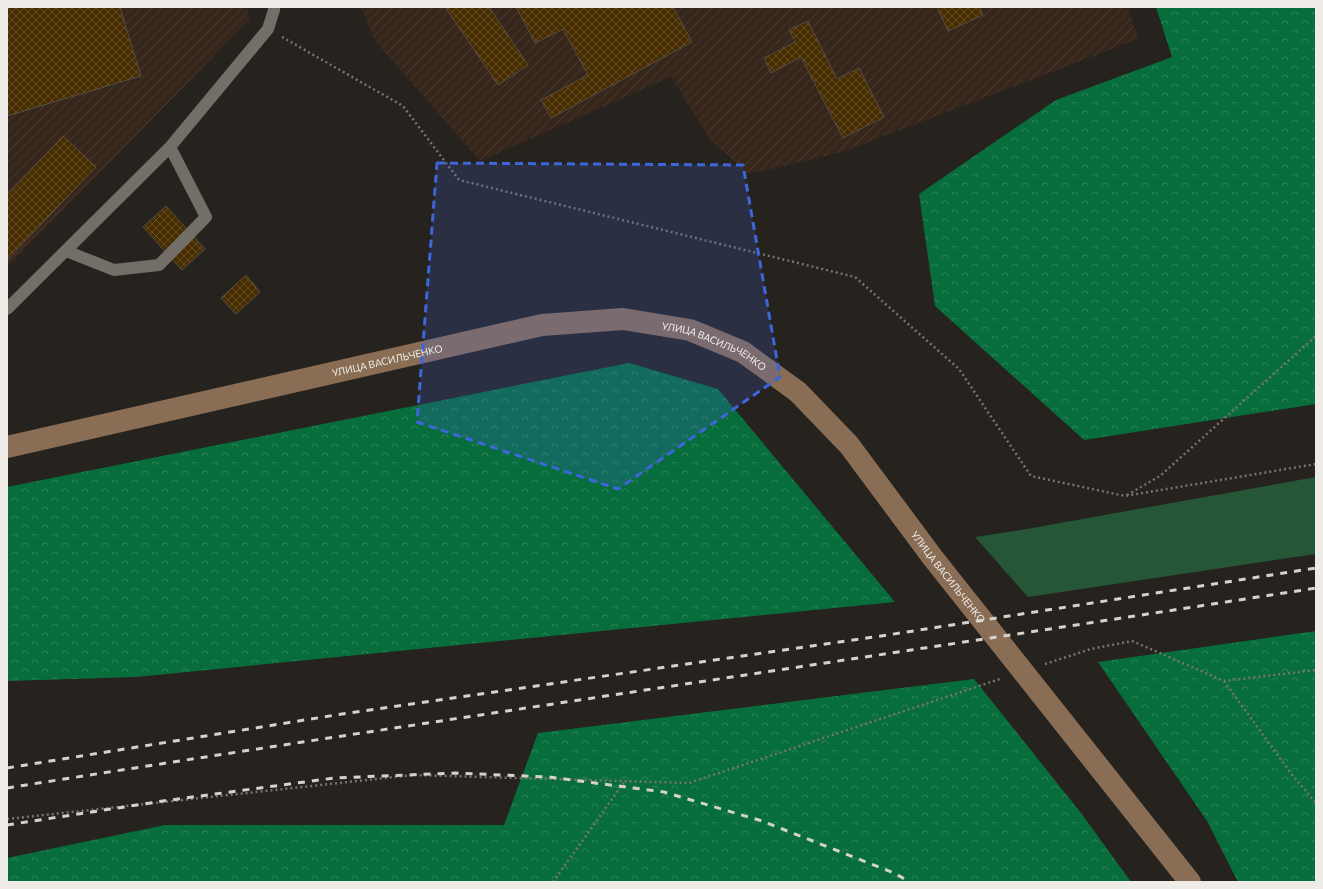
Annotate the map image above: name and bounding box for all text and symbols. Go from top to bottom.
street label: УЛИЦА ВАСИЛЬЧЕНКО [661,319,769,373]
street label: УЛИЦА ВАСИЛЬЧЕНКО [331,342,444,379]
street label: УЛИЦА ВАСИЛЬЧЕНКО [909,529,988,625]

